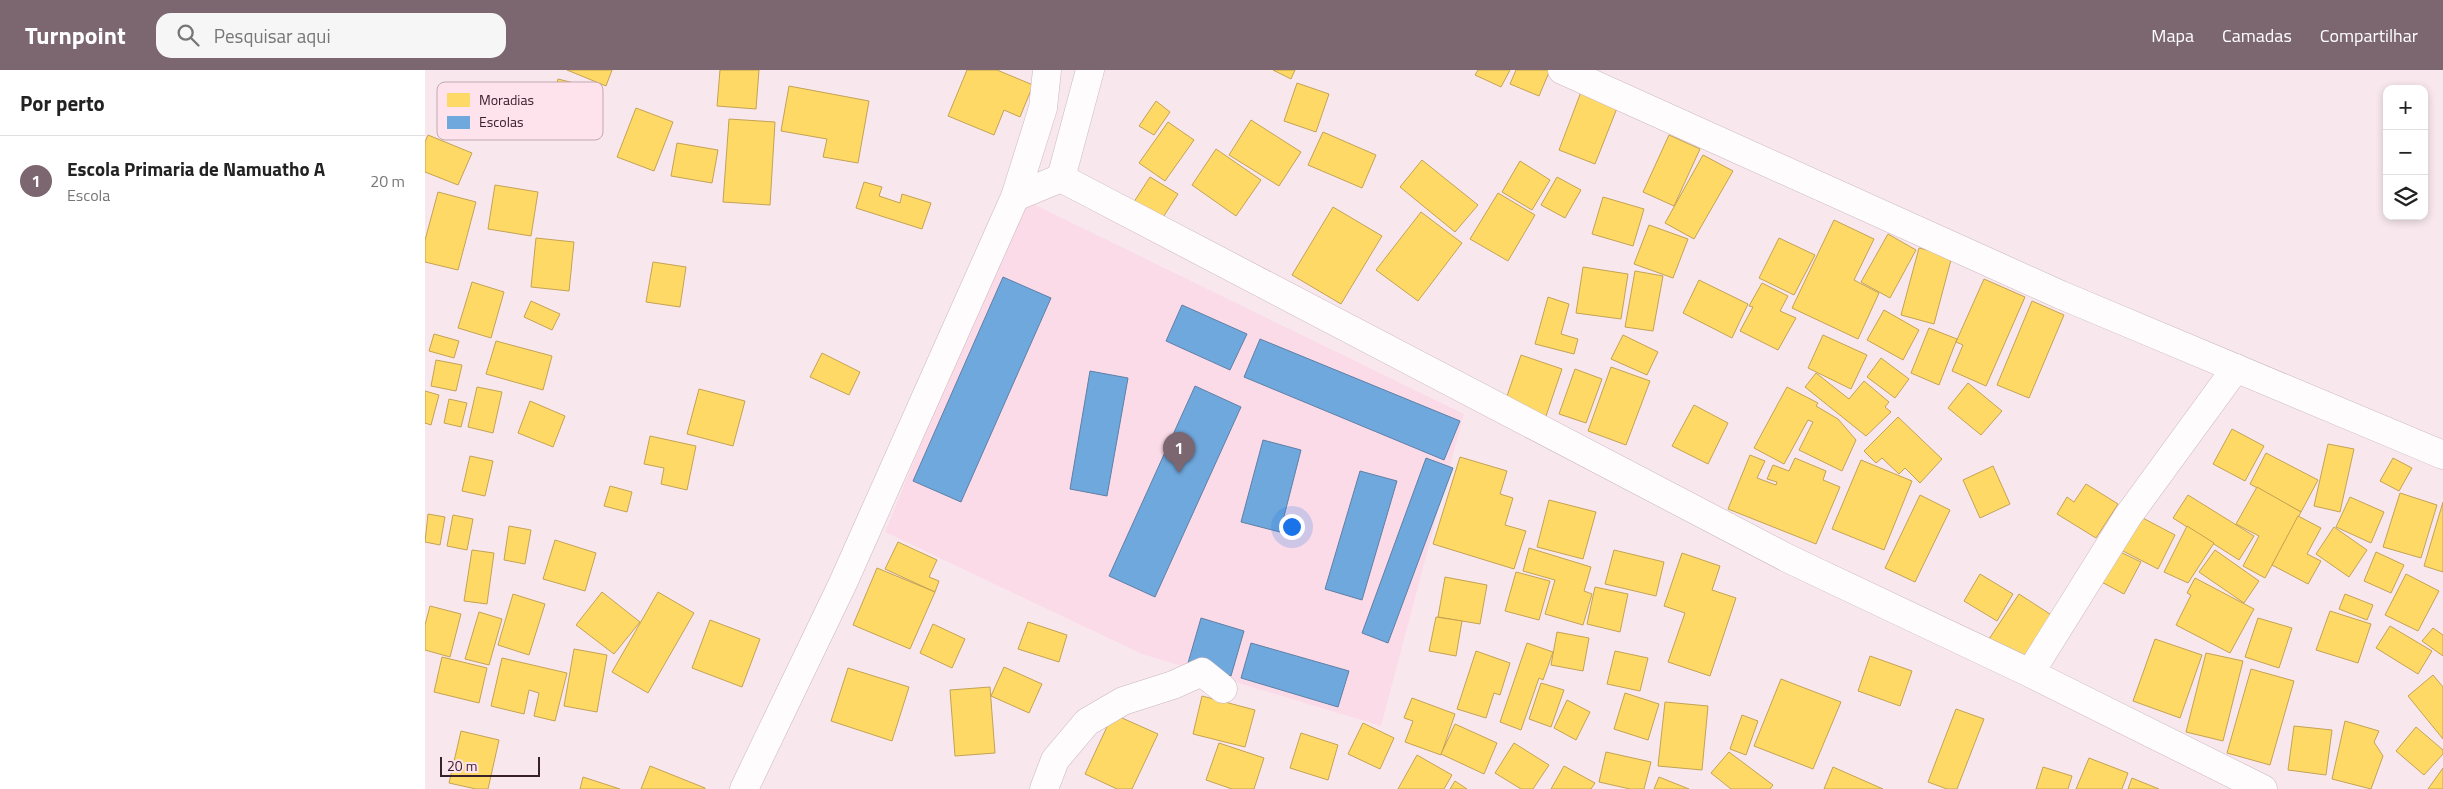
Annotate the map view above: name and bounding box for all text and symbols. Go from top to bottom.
search box [156,13,506,58]
text: Turnpoint [25,17,126,53]
icon: search [174,21,202,49]
text: Pesquisar aqui [214,21,331,50]
text: Mapa [2151,22,2194,49]
text: Camadas [2222,22,2292,49]
text: Compartilhar [2320,22,2418,49]
legend [437,82,603,140]
map controls [2383,85,2428,220]
button: + [2383,85,2428,130]
text: Por perto [20,87,105,119]
text: Moradias [479,89,534,110]
text: Escolas [479,111,523,132]
button: − [2383,130,2428,175]
text: Escola Primaria de Namuatho A [67,154,325,183]
text: 1 [32,169,40,193]
text: 20 m [370,169,405,193]
button: layers [2383,175,2428,220]
text: Escola [67,183,110,207]
pin: 1 [1163,432,1195,473]
your location [1279,514,1305,540]
scale bar [440,754,540,777]
text: 20 m [447,755,477,776]

